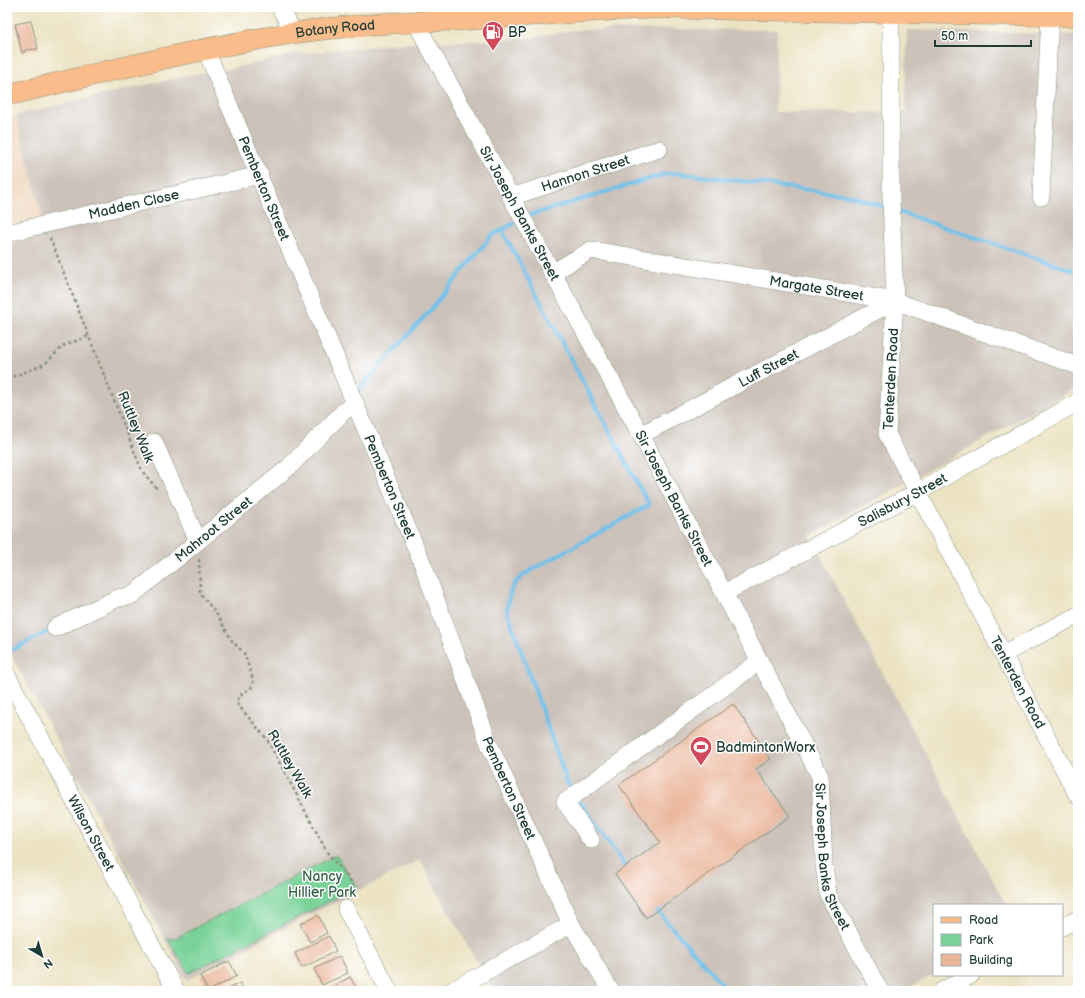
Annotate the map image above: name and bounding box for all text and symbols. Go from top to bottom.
street label: Botany Road [294,16,376,41]
fuel station icon: BP [480,19,506,52]
scale bar [935,22,1031,48]
place label: BP [508,24,527,41]
text: 50 m [941,29,968,44]
street label: Pemberton Street [235,134,294,244]
street label: Sir Joseph Banks Street [476,143,564,284]
street label: Hannon Street [539,150,632,195]
street label: Madden Close [87,185,181,223]
street label: Margate Street [768,272,866,304]
street label: Tenterden Road [880,328,902,430]
street label: Luff Street [735,345,802,391]
street label: Ruttley Walk [114,389,158,466]
street label: Sir Joseph Banks Street [632,427,717,570]
street label: Pemberton Street [361,432,420,542]
street label: Salisbury Street [855,469,950,530]
street label: Mahroot Street [171,492,256,565]
street label: Tenterden Road [987,633,1049,731]
street label: Ruttley Walk [264,727,316,801]
street label: Pemberton Street [479,734,540,843]
sports icon: BadmintonWorx [688,734,714,767]
place label: BadmintonWorx [716,739,816,756]
street label: Sir Joseph Banks Street [812,782,854,933]
street label: Wilson Street [64,792,119,874]
park label: Nancy Hillier Park [288,868,356,901]
legend [933,904,1063,976]
text: Road [969,913,998,928]
text: Park [969,933,993,948]
north arrow [22,936,62,976]
text: Building [969,953,1013,968]
text: N [41,956,55,971]

